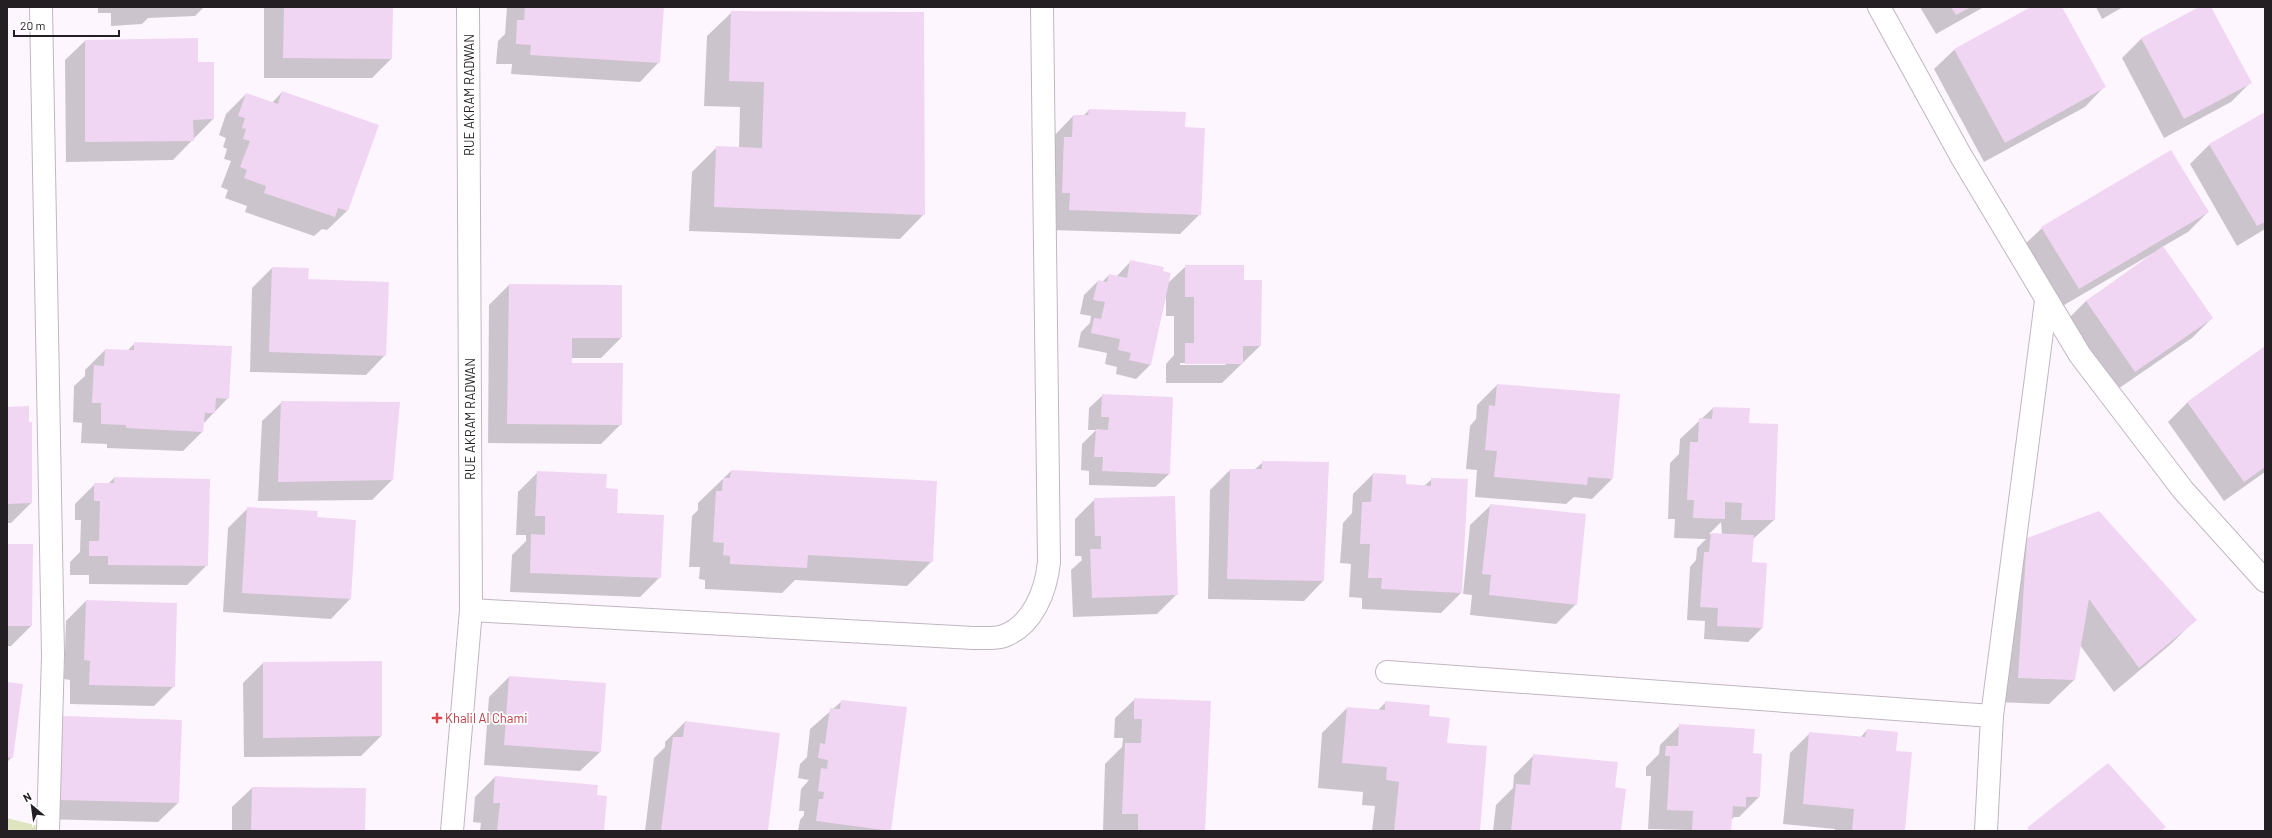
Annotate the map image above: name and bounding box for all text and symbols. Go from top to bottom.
scale bar [14,12,119,38]
text: 20 m [20,18,46,32]
street label: RUE AKRAM RADWAN [461,34,477,156]
street label: RUE AKRAM RADWAN [462,358,478,480]
place label: Khalil Al Chami [445,710,528,726]
marker: Khalil Al Chami [432,713,442,723]
north arrow [12,786,52,826]
text: N [21,789,33,804]

